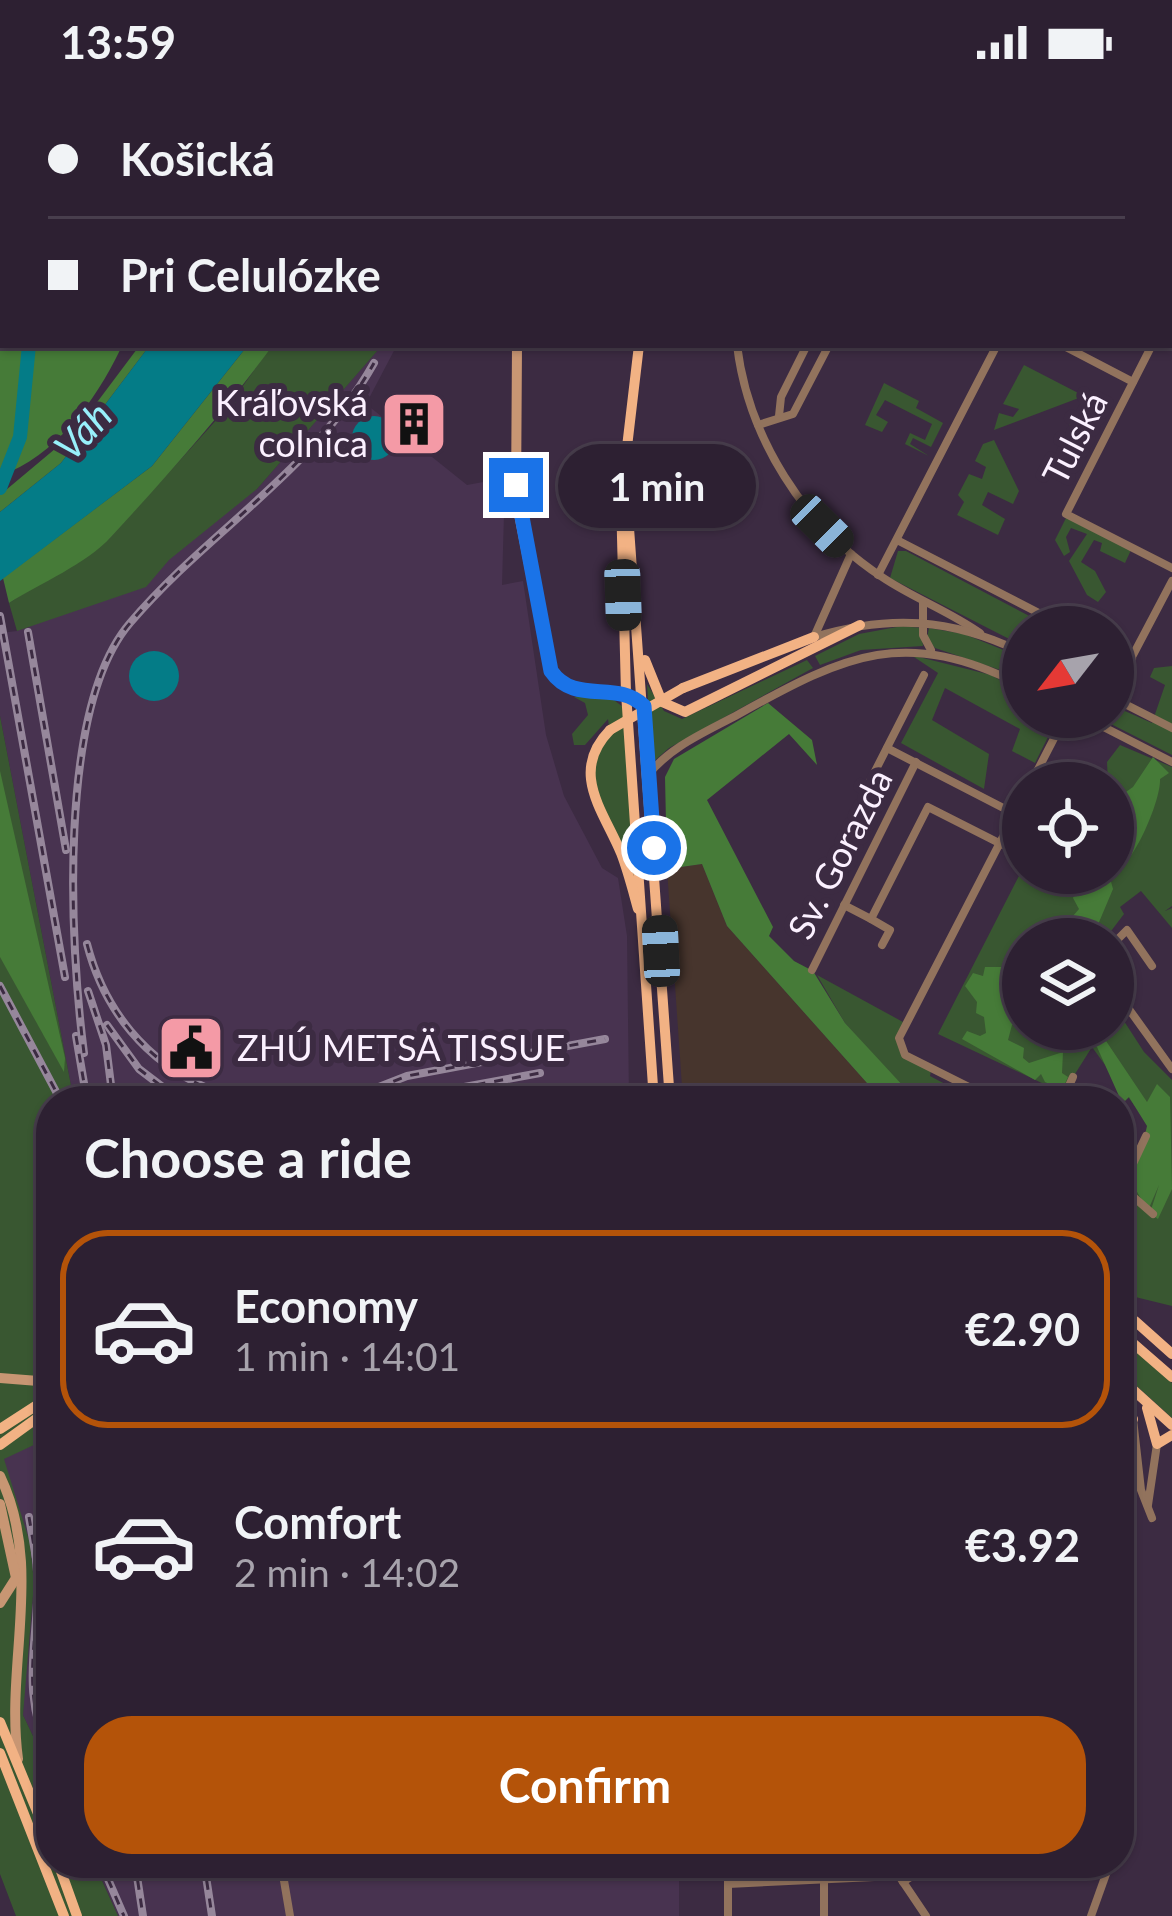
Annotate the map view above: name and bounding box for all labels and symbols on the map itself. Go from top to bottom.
place label: Kráľovská colnica [215,380,368,465]
street label: Tulská [1032,384,1116,491]
building icon: Kráľovská colnica [379,389,449,459]
water label: Váh [44,392,120,469]
callout: 1 min [558,443,756,527]
route end [489,458,543,512]
car [784,488,860,564]
car [604,558,642,632]
north arrow [1002,606,1134,738]
street label: Sv. Gorazda [778,761,901,946]
route start [627,821,681,875]
car [641,914,681,988]
public building icon: ZHÚ METSÄ TISSUE [156,1013,226,1083]
place label: ZHÚ METSÄ TISSUE [237,1025,565,1069]

